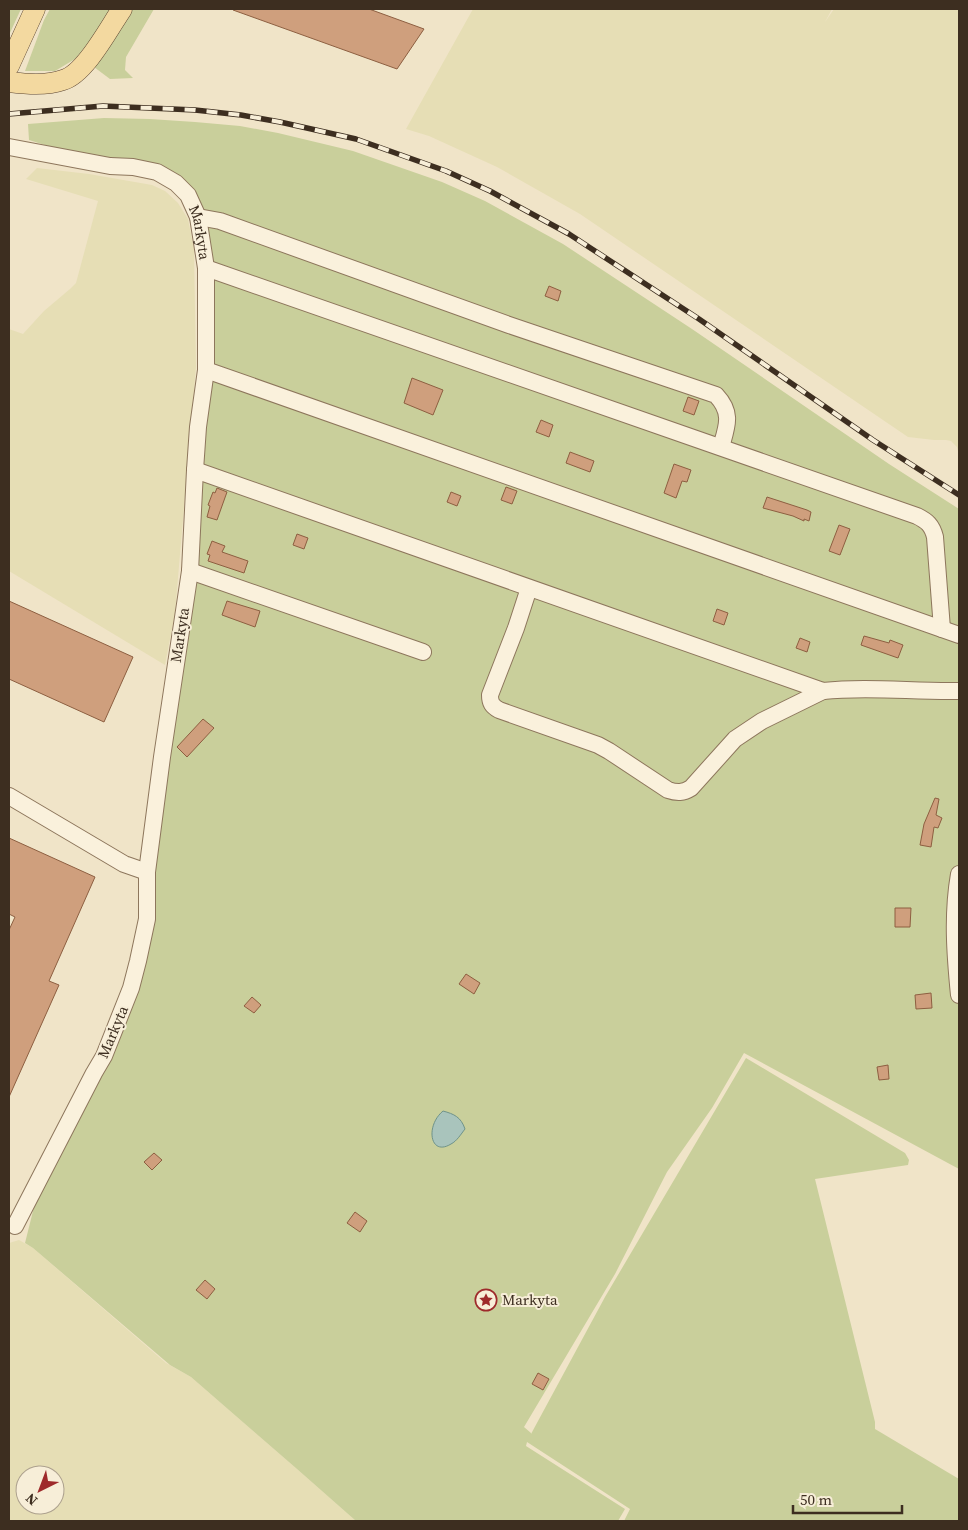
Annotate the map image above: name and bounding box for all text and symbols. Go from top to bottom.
street label: Markyta [184,201,216,262]
street label: Markyta [165,606,194,664]
street label: Markyta [92,1002,133,1061]
place icon: Markyta [474,1288,498,1312]
place label: Markyta [502,1289,558,1310]
north arrow [15,1465,65,1515]
scale bar [793,1482,902,1514]
text: N [21,1489,42,1511]
text: 50 m [800,1489,832,1510]

